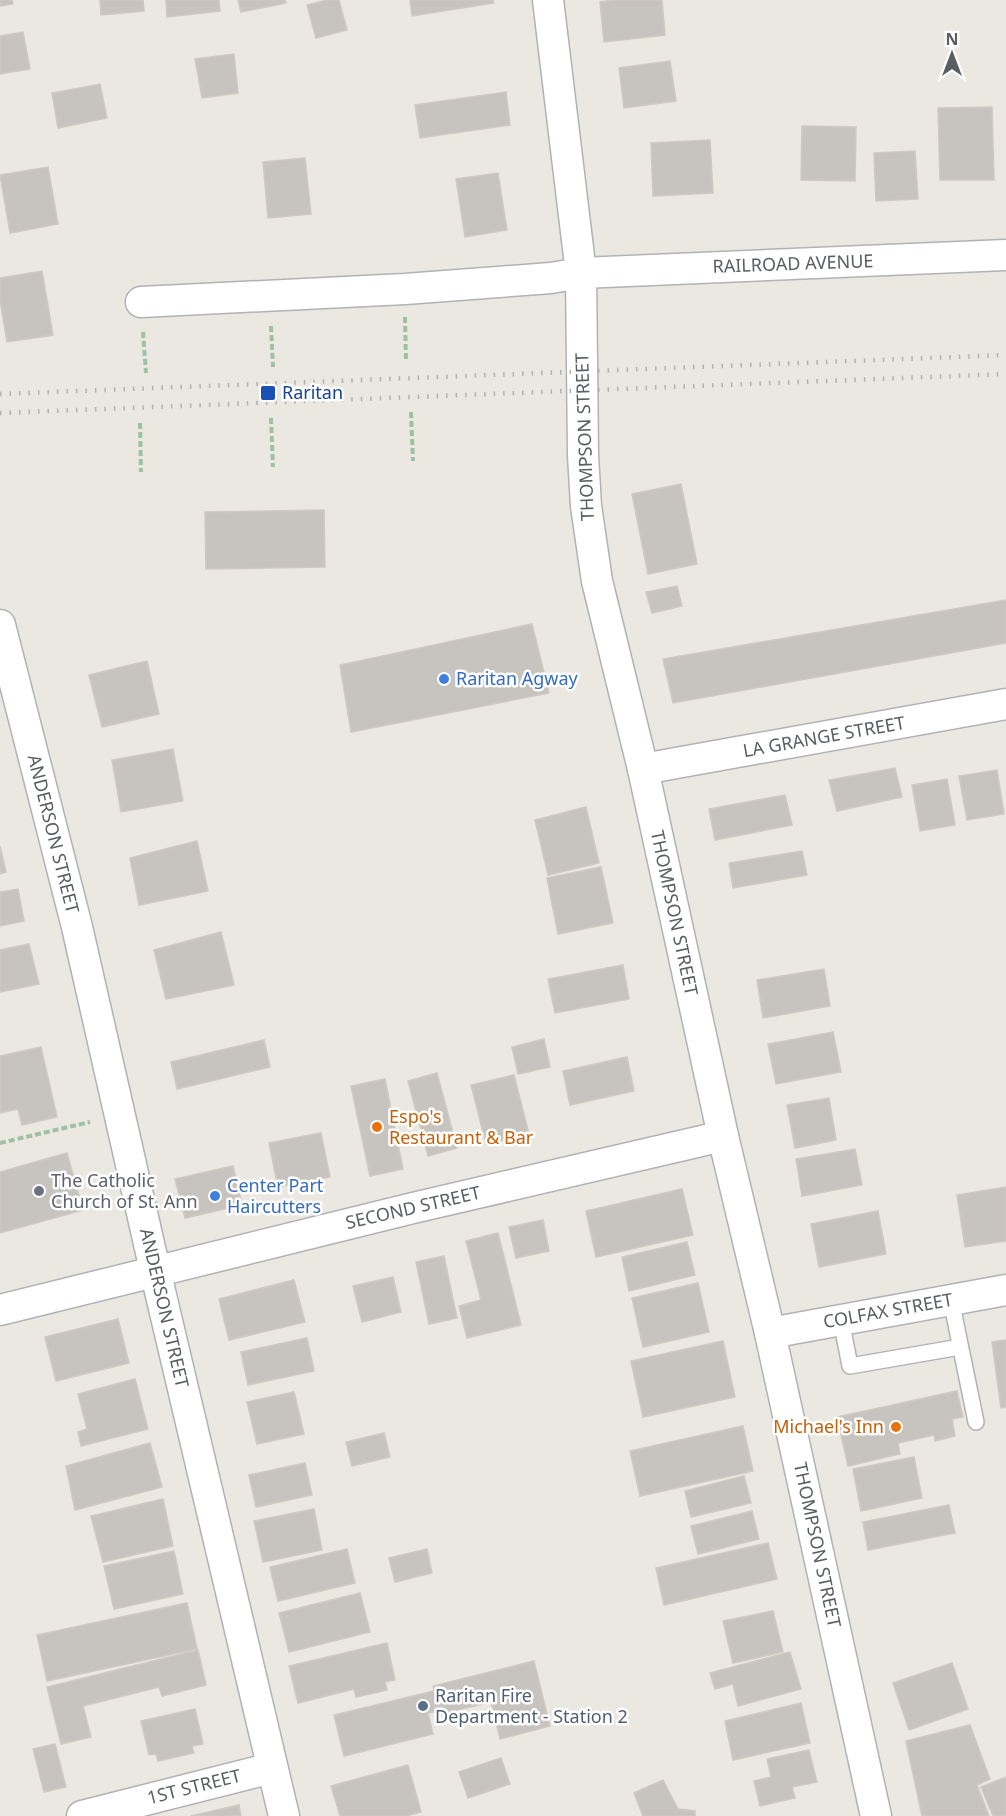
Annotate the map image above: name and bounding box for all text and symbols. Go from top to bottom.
north arrow [922,24,982,84]
text: N [945,28,959,50]
street label: RAILROAD AVENUE [712,248,874,278]
street label: THOMPSON STREET [569,353,599,521]
place label: Raritan [282,380,343,404]
marker: Raritan [259,384,277,402]
place label: Raritan Agway [456,666,579,690]
marker: Raritan Agway [437,672,451,686]
street label: LA GRANGE STREET [741,710,907,762]
street label: ANDERSON STREET [23,752,85,916]
street label: THOMPSON STREET [646,828,704,997]
place label: Espo's Restaurant & Bar [389,1104,534,1149]
marker: Espo's Restaurant & Bar [370,1120,384,1134]
place label: The Catholic Church of St. Ann [51,1168,198,1213]
place label: Center Part Haircutters [227,1173,324,1218]
street label: SECOND STREET [343,1180,483,1234]
marker: The Catholic Church of St. Ann [32,1184,46,1198]
marker: Center Part Haircutters [208,1189,222,1203]
street label: ANDERSON STREET [135,1226,195,1390]
street label: COLFAX STREET [821,1287,955,1333]
place label: Michael's Inn [773,1414,884,1438]
marker: Michael's Inn [889,1420,903,1434]
street label: THOMPSON STREET [789,1460,847,1629]
place label: Raritan Fire Department - Station 2 [435,1683,628,1728]
marker: Raritan Fire Department - Station 2 [416,1699,430,1713]
street label: 1ST STREET [144,1763,243,1809]

